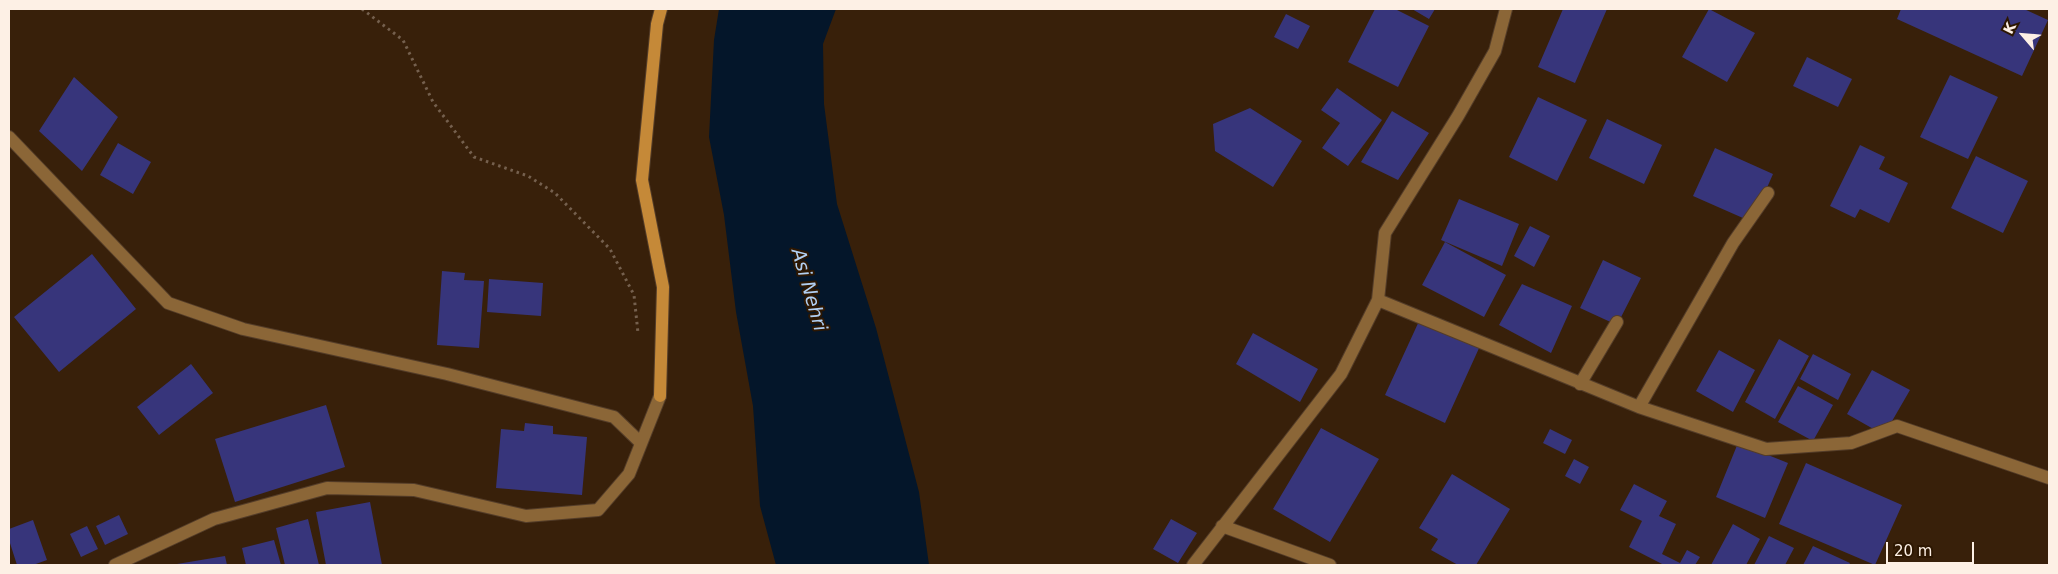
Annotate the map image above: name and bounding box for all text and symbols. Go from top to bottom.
north arrow [1998,10,2048,60]
text: K [2000,20,2019,37]
water label: Asi Nehri [785,246,831,334]
scale bar [1888,532,1976,564]
text: 20 m [1894,542,1932,560]

